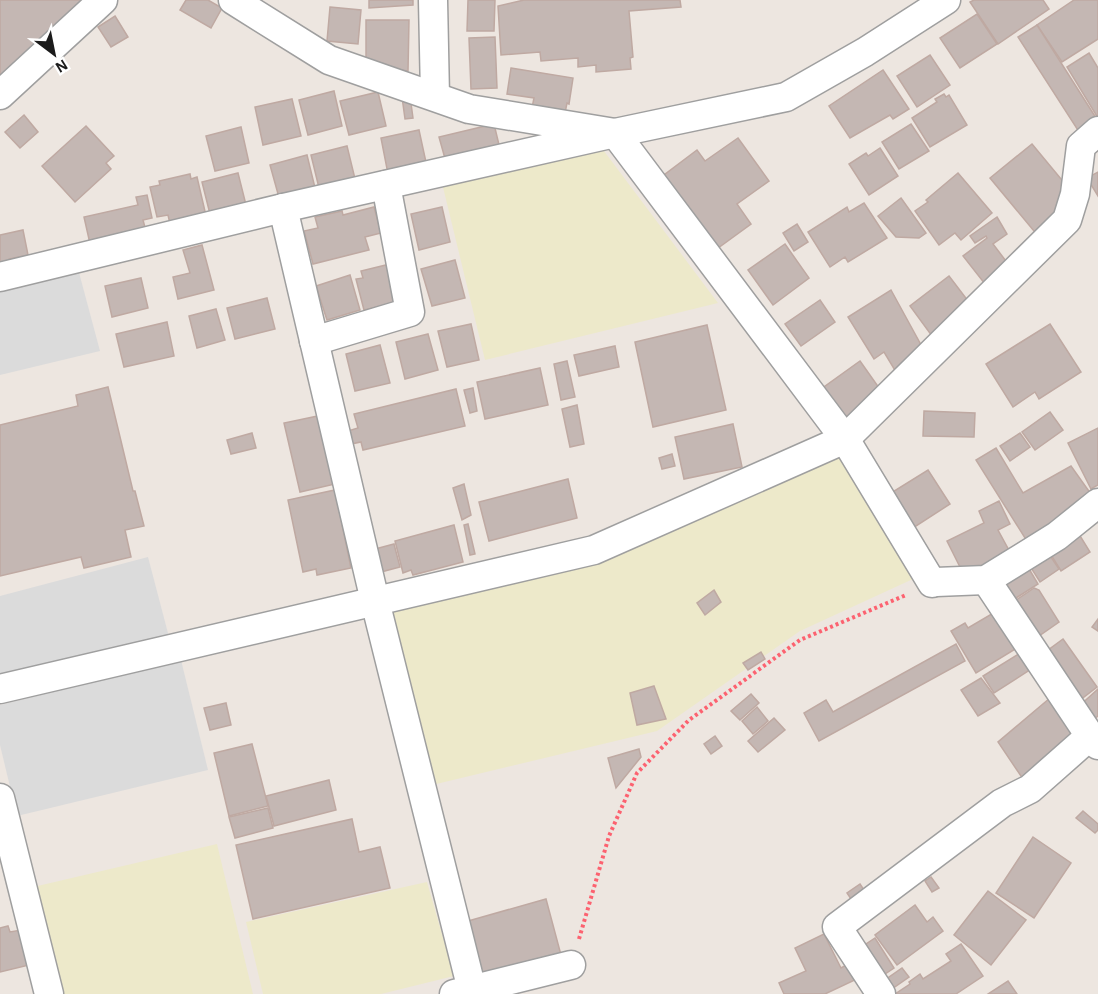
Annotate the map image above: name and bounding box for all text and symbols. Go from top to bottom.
north arrow [24,24,84,84]
text: N [52,56,70,76]

